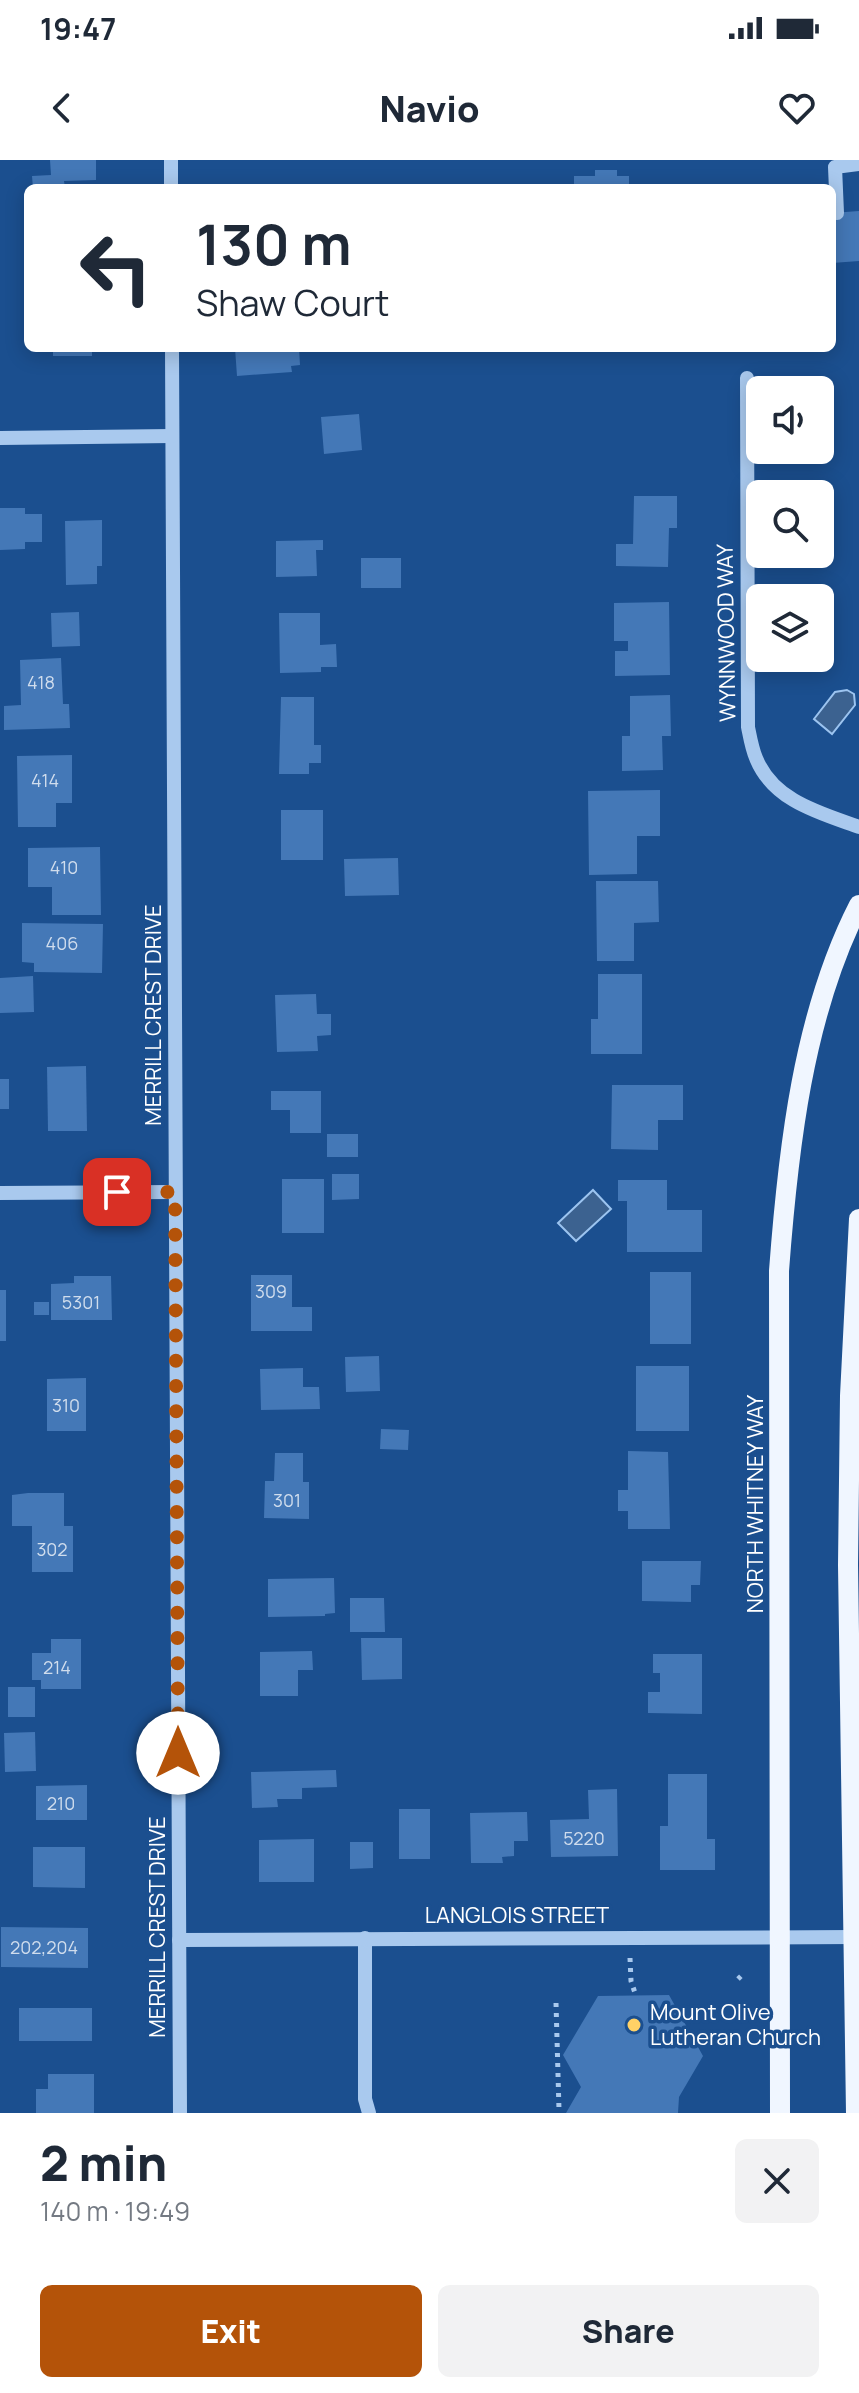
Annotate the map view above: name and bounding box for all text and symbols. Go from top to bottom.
text: 19:47 [40,8,116,49]
text: Navio [379,84,480,133]
icon: back [40,86,84,130]
icon: heart [775,86,819,130]
text: 130 m [196,205,352,282]
icon: left [64,216,168,320]
text: Shaw Court [196,278,390,327]
map controls [746,376,834,672]
button: sound [746,376,834,464]
button: search [746,480,834,568]
street label: WYNNWOOD WAY [709,543,743,722]
button: layers [746,584,834,672]
house number: 418 [27,670,55,694]
house number: 414 [31,768,59,792]
house number: 410 [50,855,78,879]
street label: MERRILL CREST DRIVE [138,904,168,1126]
house number: 406 [46,931,78,955]
pin [83,1158,151,1226]
icon: arrive [95,1170,139,1214]
house number: 309 [255,1279,287,1303]
house number: 5301 [62,1290,100,1314]
house number: 310 [52,1393,80,1417]
street label: NORTH WHITNEY WAY [740,1394,770,1613]
house number: 301 [273,1488,301,1512]
house number: 302 [36,1537,68,1561]
house number: 214 [43,1655,71,1679]
position arrow [136,1711,220,1795]
house number: 210 [47,1791,75,1815]
street label: MERRILL CREST DRIVE [142,1816,172,2038]
house number: 5220 [563,1826,605,1850]
street label: LANGLOIS STREET [425,1900,609,1930]
house number: 202,204 [10,1935,78,1959]
place label: Mount Olive Lutheran Church [650,1997,821,2052]
marker: Mount Olive Lutheran Church [625,2016,643,2034]
text: 2 min [40,2130,167,2195]
button: close [735,2139,819,2223]
text: 140 m · 19:49 [40,2193,190,2229]
button: Exit [40,2285,422,2377]
button: Share [438,2285,819,2377]

